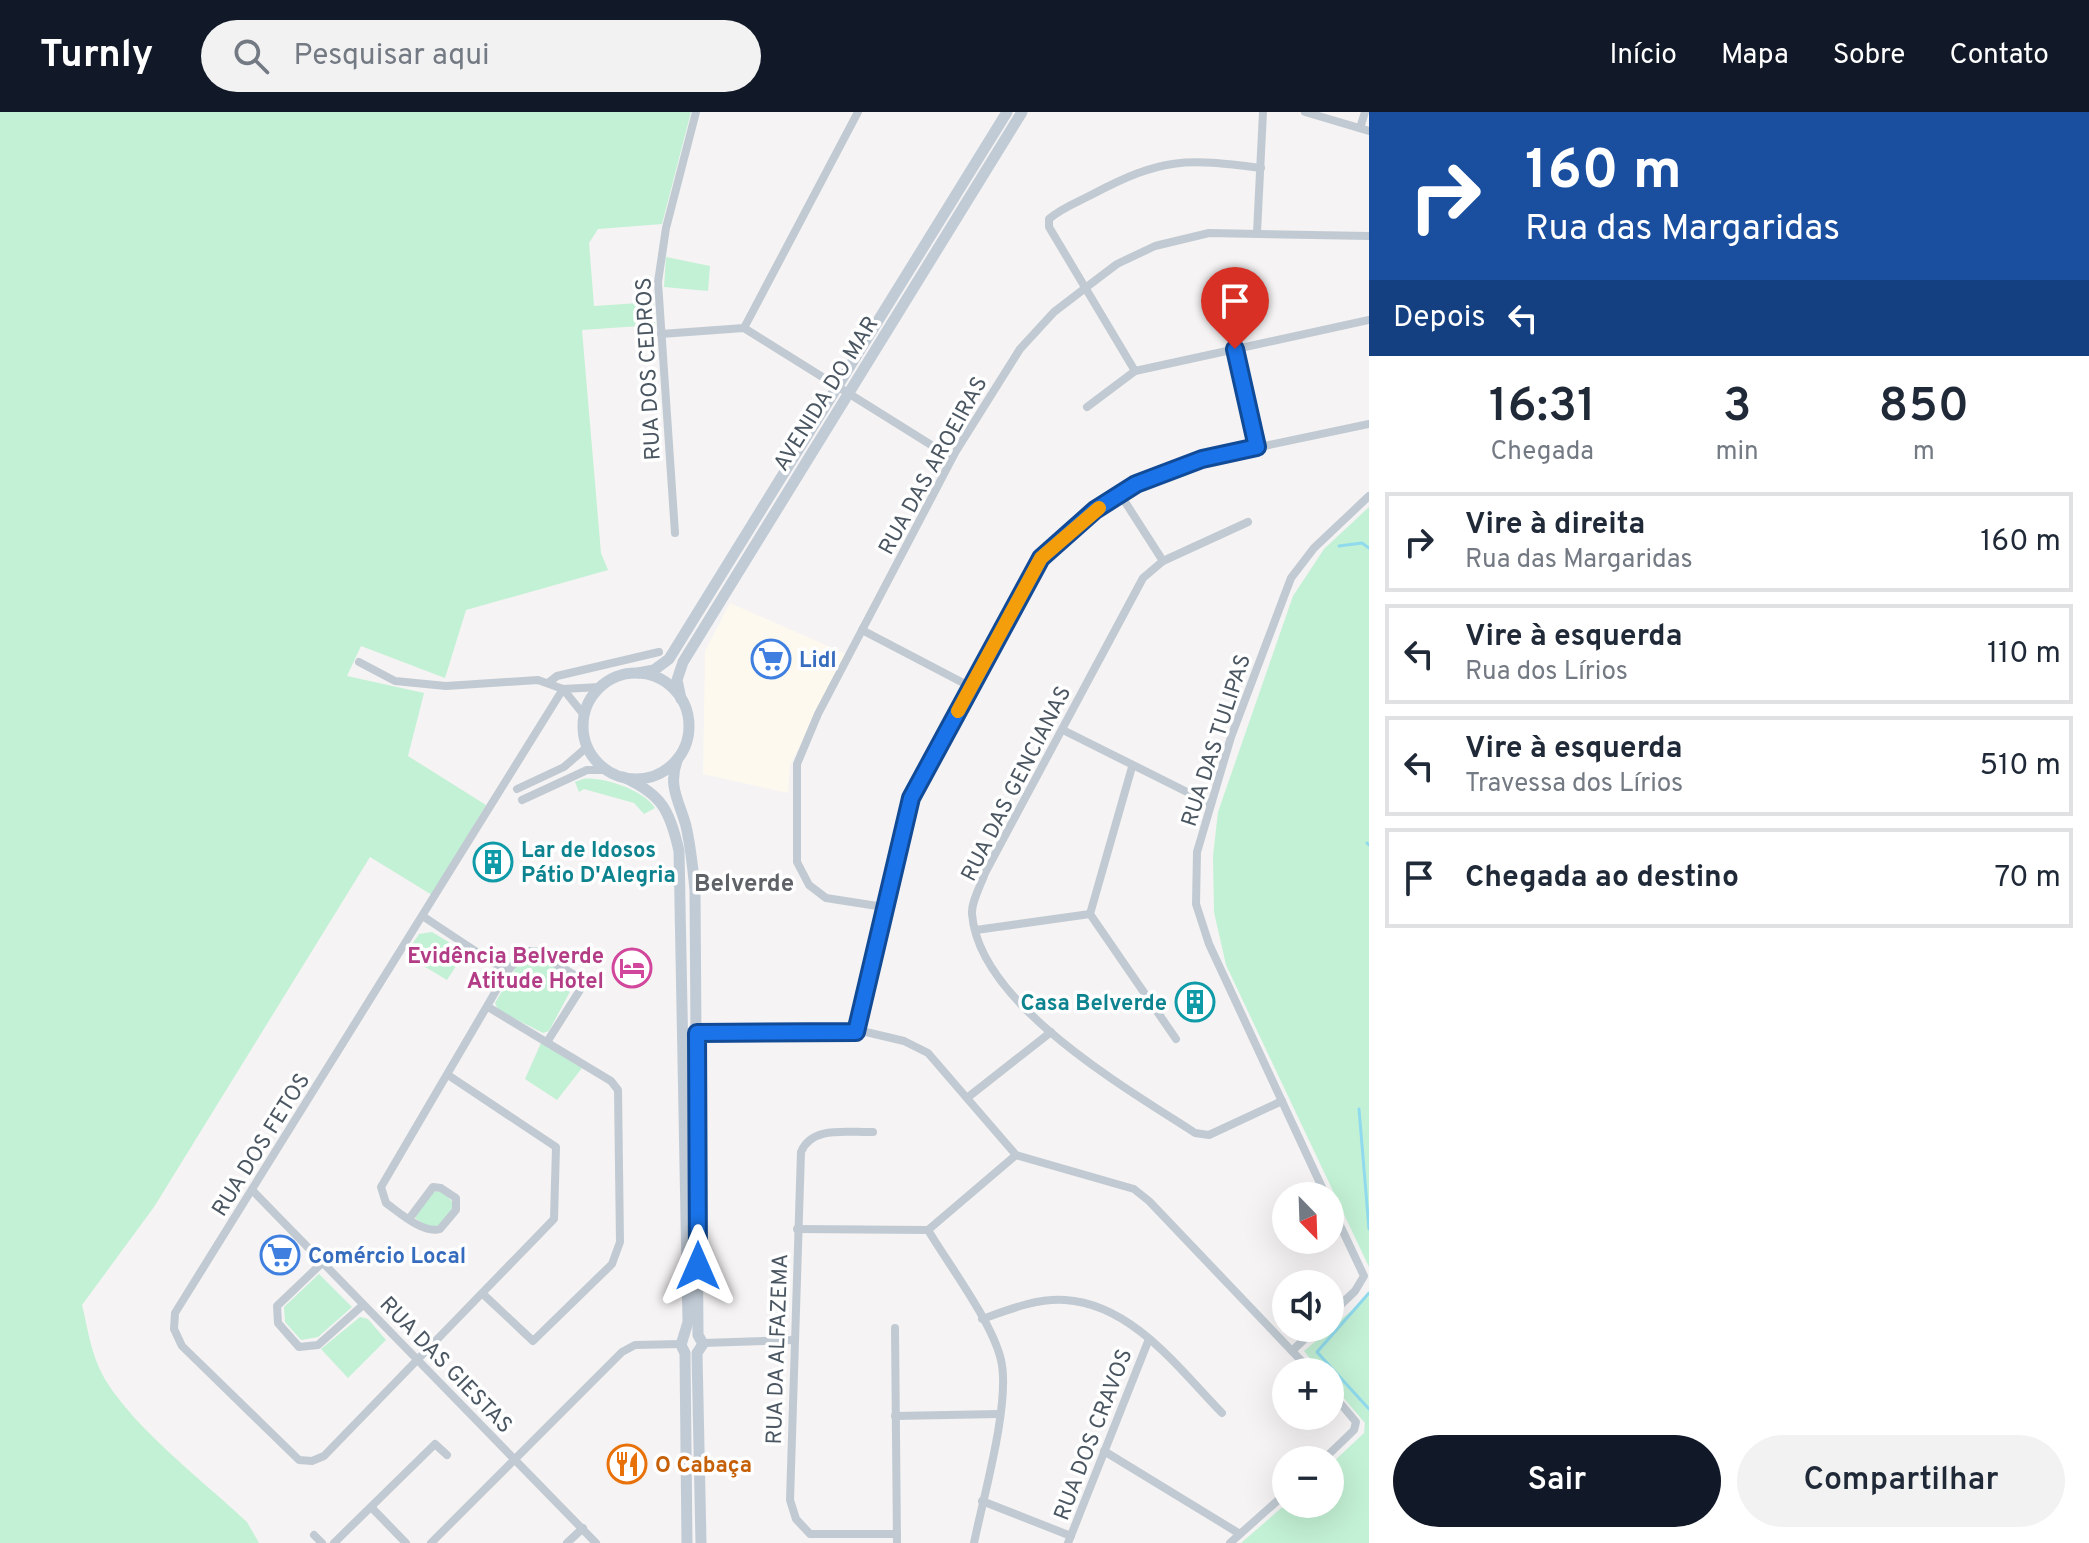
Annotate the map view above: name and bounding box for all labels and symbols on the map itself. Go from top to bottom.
pin [1201,267,1269,349]
street label: RUA DOS CEDROS [631,277,668,461]
street label: AVENIDA DO MAR [769,312,886,477]
street label: RUA DAS AROEIRAS [874,372,994,560]
supermarket icon: Lidl [750,638,792,680]
place label: Lidl [799,648,837,675]
street label: RUA DAS TULIPAS [1177,651,1258,830]
street label: RUA DAS GENCIANAS [956,682,1078,886]
place label: Lar de Idosos Pátio D'Alegria [521,838,676,890]
building icon: Lar de Idosos Pátio D'Alegria [472,841,514,883]
district label: Belverde [694,870,794,900]
place label: Evidência Belverde Atitude Hotel [407,944,604,996]
hotel icon: Evidência Belverde Atitude Hotel [611,947,653,989]
building icon: Casa Belverde [1174,981,1216,1023]
place label: Casa Belverde [1020,991,1167,1018]
street label: RUA DOS FETOS [207,1069,317,1222]
north arrow [1272,1182,1344,1254]
position arrow [656,1224,740,1308]
supermarket icon: Comércio Local [259,1234,301,1276]
place label: Comércio Local [308,1244,466,1271]
street label: RUA DA ALFAZEMA [762,1253,795,1445]
street label: RUA DAS GIESTAS [373,1292,517,1440]
street label: RUA DOS CRAVOS [1049,1345,1139,1525]
restaurant icon: O Cabaça [606,1443,648,1485]
place label: O Cabaça [655,1453,752,1480]

